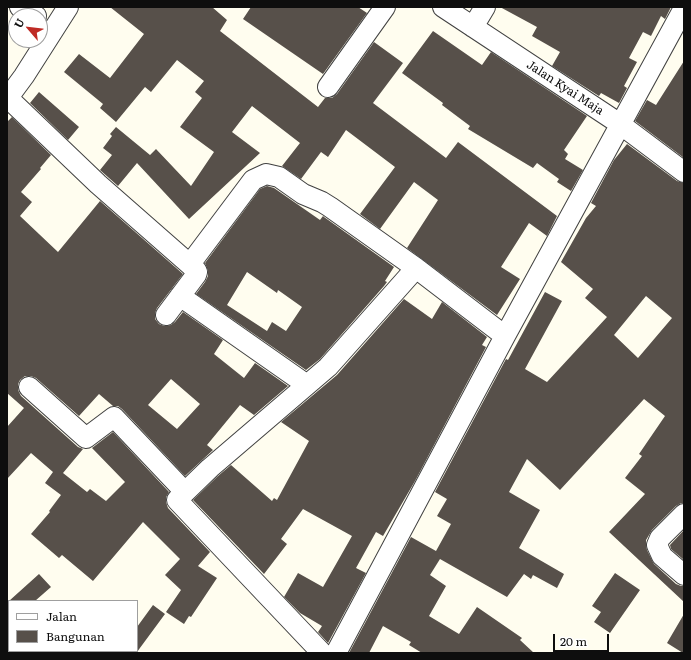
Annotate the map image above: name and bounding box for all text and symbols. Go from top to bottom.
north arrow [8,8,48,48]
text: U [9,15,27,30]
street label: Jalan Kyai Maja [524,58,606,118]
legend [8,600,138,652]
text: Jalan [46,607,77,625]
scale bar [555,626,611,652]
text: Bangunan [46,627,105,645]
text: 20 m [560,632,587,650]

